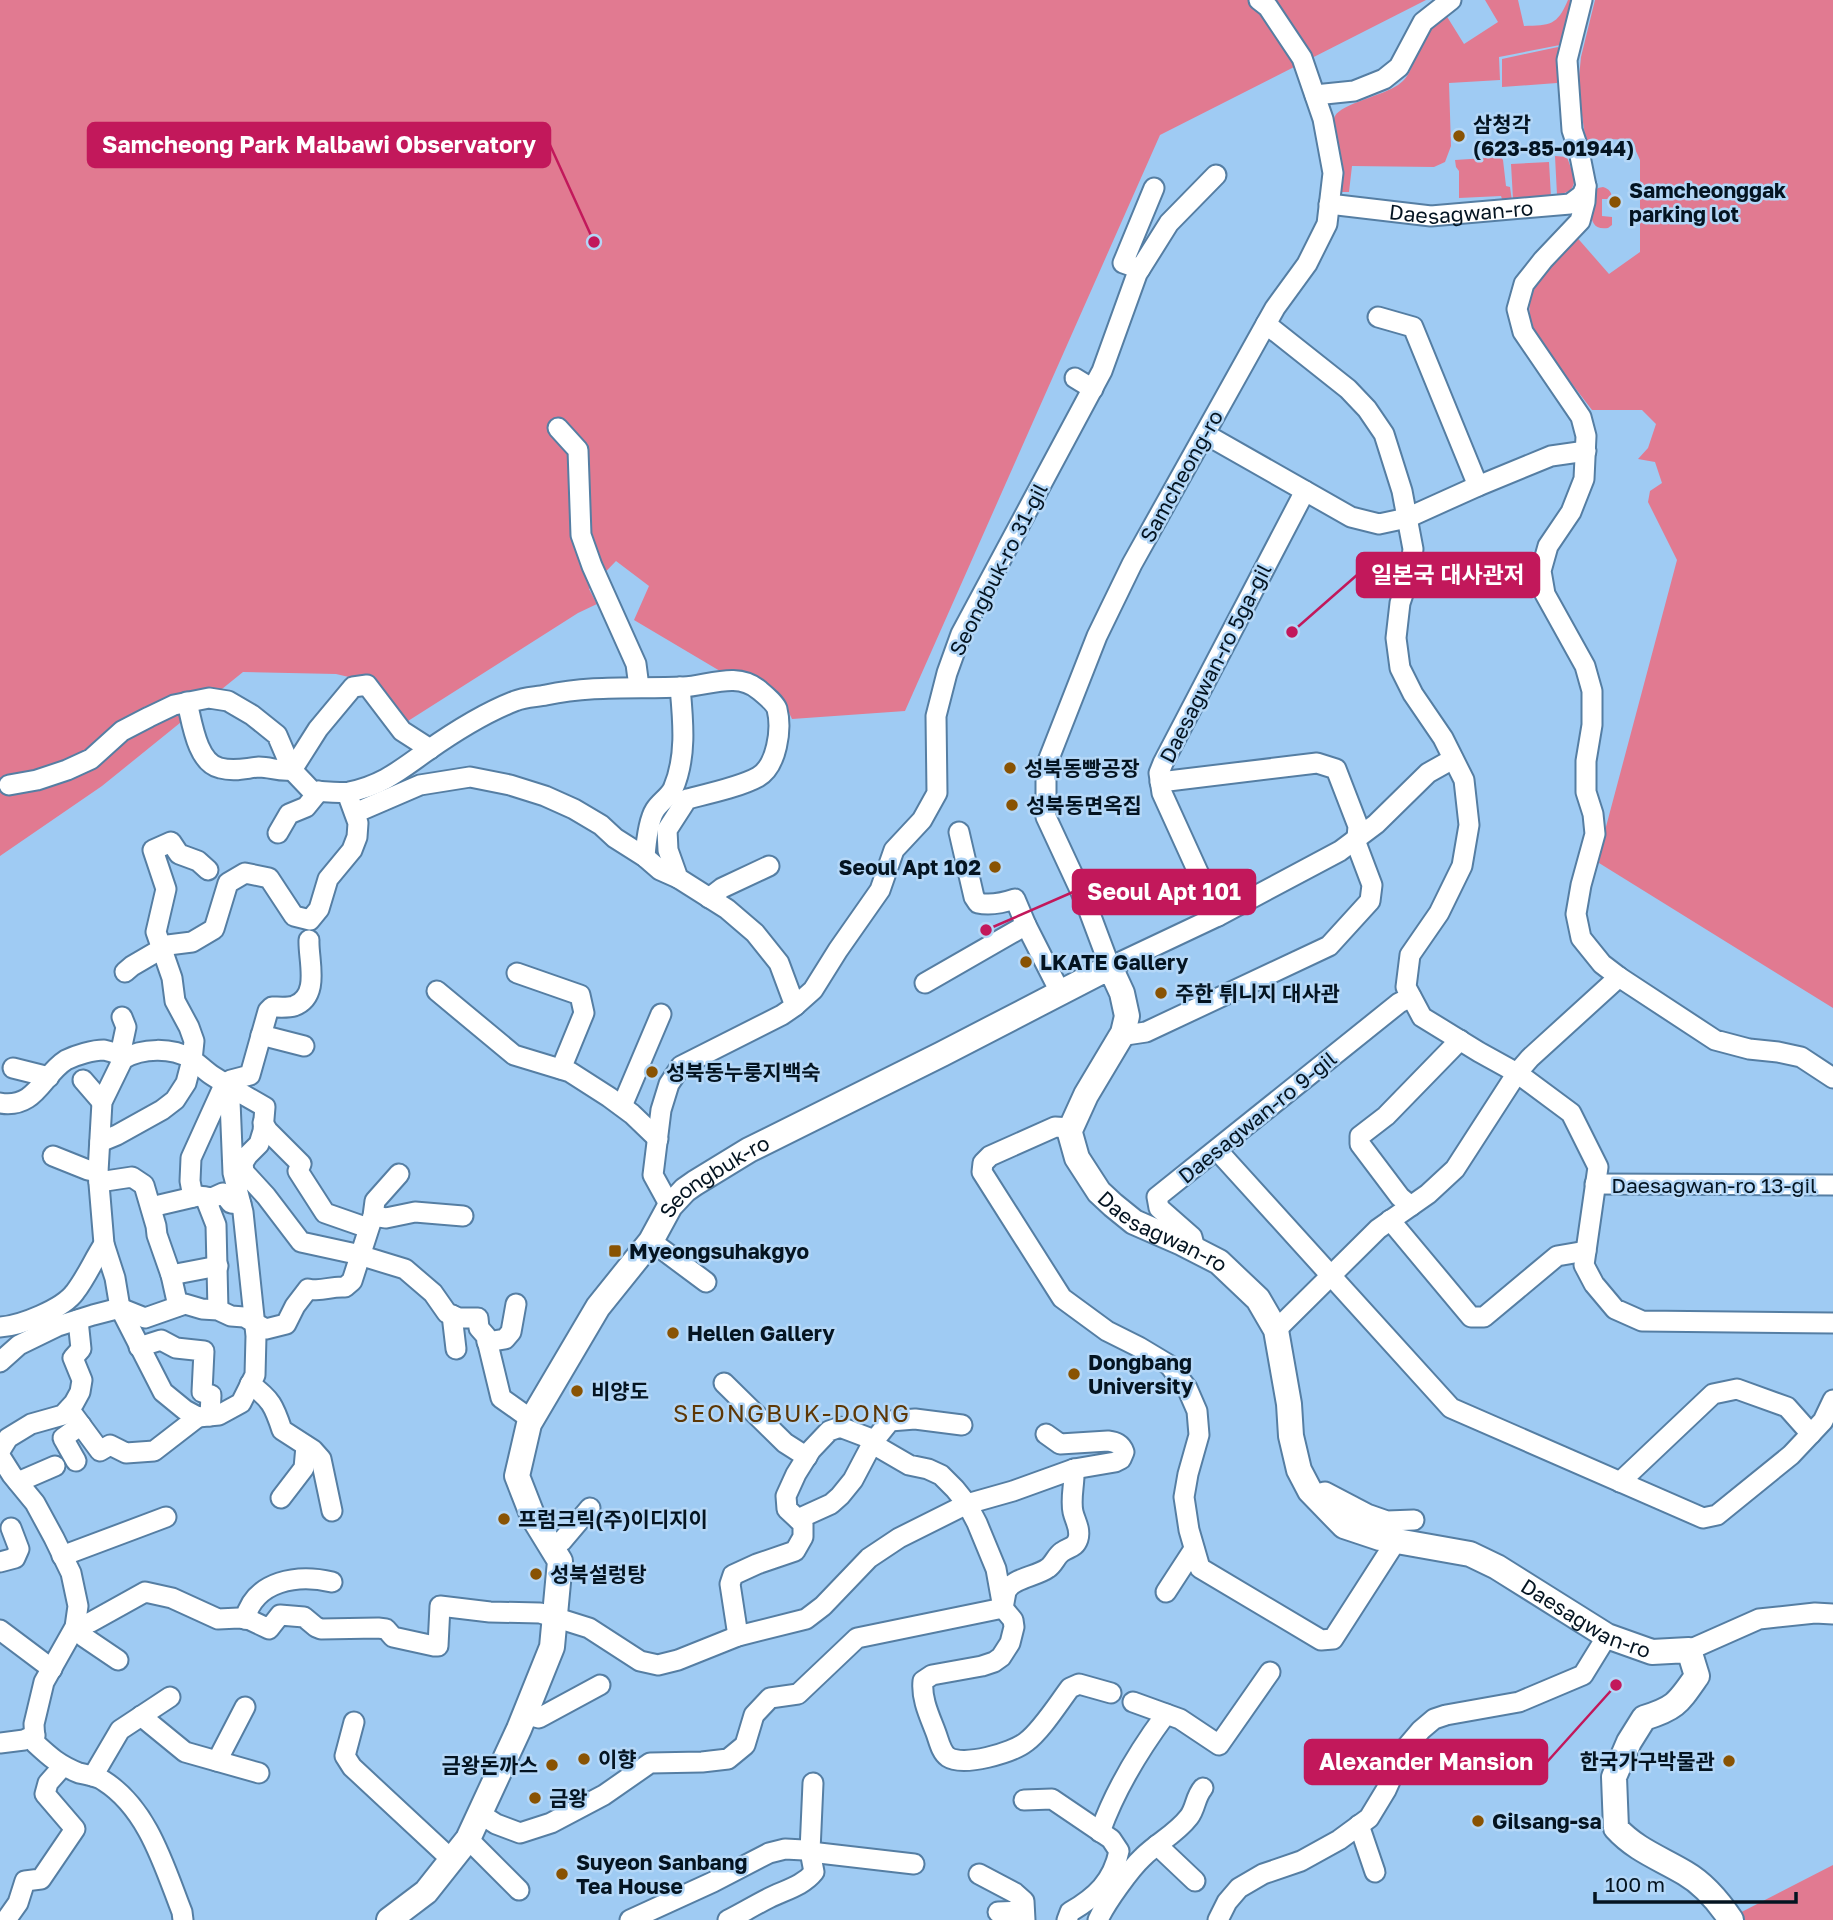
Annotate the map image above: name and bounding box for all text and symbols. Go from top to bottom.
place label: 삼청각 (623-85-01944) [1473,111,1634,161]
callout: Samcheong Park Malbawi Observatory [88,123,550,167]
marker: 삼청각 (623-85-01944) [1451,128,1467,144]
text: Samcheong Park Malbawi Observatory [102,130,536,158]
place label: Samcheonggak parking lot [1629,177,1786,227]
street label: Daesagwan-ro [1388,194,1534,229]
marker: Samcheonggak parking lot [1607,194,1623,210]
street label: Samcheong-ro [1134,405,1228,547]
street label: Seongbuk-ro 31-gil [943,478,1053,660]
callout: 일본국 대사관저 [1357,553,1539,597]
street label: Daesagwan-ro 5ga-gil [1153,559,1277,767]
text: 일본국 대사관저 [1371,560,1525,588]
place label: 성북동빵공장 [1024,755,1140,781]
marker: 성북동빵공장 [1002,760,1018,776]
place label: 성북동면옥집 [1026,792,1142,818]
marker: 성북동면옥집 [1004,797,1020,813]
place label: Seoul Apt 102 [839,854,981,880]
marker: Seoul Apt 102 [987,859,1003,875]
callout: Seoul Apt 101 [1073,870,1255,914]
text: Seoul Apt 101 [1087,877,1241,905]
place label: LKATE Gallery [1040,949,1189,975]
marker: LKATE Gallery [1018,954,1034,970]
place label: 주한 튀니지 대사관 [1175,980,1340,1006]
marker: 주한 튀니지 대사관 [1153,985,1169,1001]
street label: Daesagwan-ro 9-gil [1173,1045,1341,1189]
place label: 성북동누룽지백숙 [666,1059,821,1085]
marker: 성북동누룽지백숙 [644,1064,660,1080]
street label: Seongbuk-ro [653,1129,774,1222]
street label: Daesagwan-ro 13-gil [1611,1172,1817,1198]
street label: Daesagwan-ro [1093,1185,1234,1277]
place label: Myeongsuhakgyo [629,1238,809,1264]
marker: Myeongsuhakgyo [607,1243,623,1259]
place label: Hellen Gallery [687,1320,835,1346]
marker: Hellen Gallery [665,1325,681,1341]
place label: Dongbang University [1088,1349,1194,1399]
marker: Dongbang University [1066,1366,1082,1382]
place label: 비양도 [591,1378,649,1404]
marker: 비양도 [569,1383,585,1399]
district label: SEONGBUK-DONG [673,1398,911,1427]
place label: 프럼크릭(주)이디지이 [518,1506,708,1532]
marker: 프럼크릭(주)이디지이 [496,1511,512,1527]
place label: 성북설렁탕 [550,1561,647,1587]
marker: 성북설렁탕 [528,1566,544,1582]
street label: Daesagwan-ro [1516,1572,1654,1664]
callout: Alexander Mansion [1305,1740,1547,1784]
place label: 이향 [598,1746,637,1772]
text: Alexander Mansion [1319,1747,1533,1775]
place label: 한국가구박물관 [1580,1748,1715,1774]
marker: 이향 [576,1751,592,1767]
place label: 금왕돈까스 [441,1752,538,1778]
marker: 한국가구박물관 [1721,1753,1737,1769]
marker: 금왕돈까스 [544,1757,560,1773]
place label: 금왕 [549,1785,588,1811]
marker: 금왕 [527,1790,543,1806]
place label: Gilsang-sa [1492,1808,1602,1834]
marker: Gilsang-sa [1470,1813,1486,1829]
place label: Suyeon Sanbang Tea House [576,1849,747,1899]
scale bar [1595,1860,1796,1904]
marker: Suyeon Sanbang Tea House [554,1866,570,1882]
text: 100 m [1605,1871,1665,1897]

